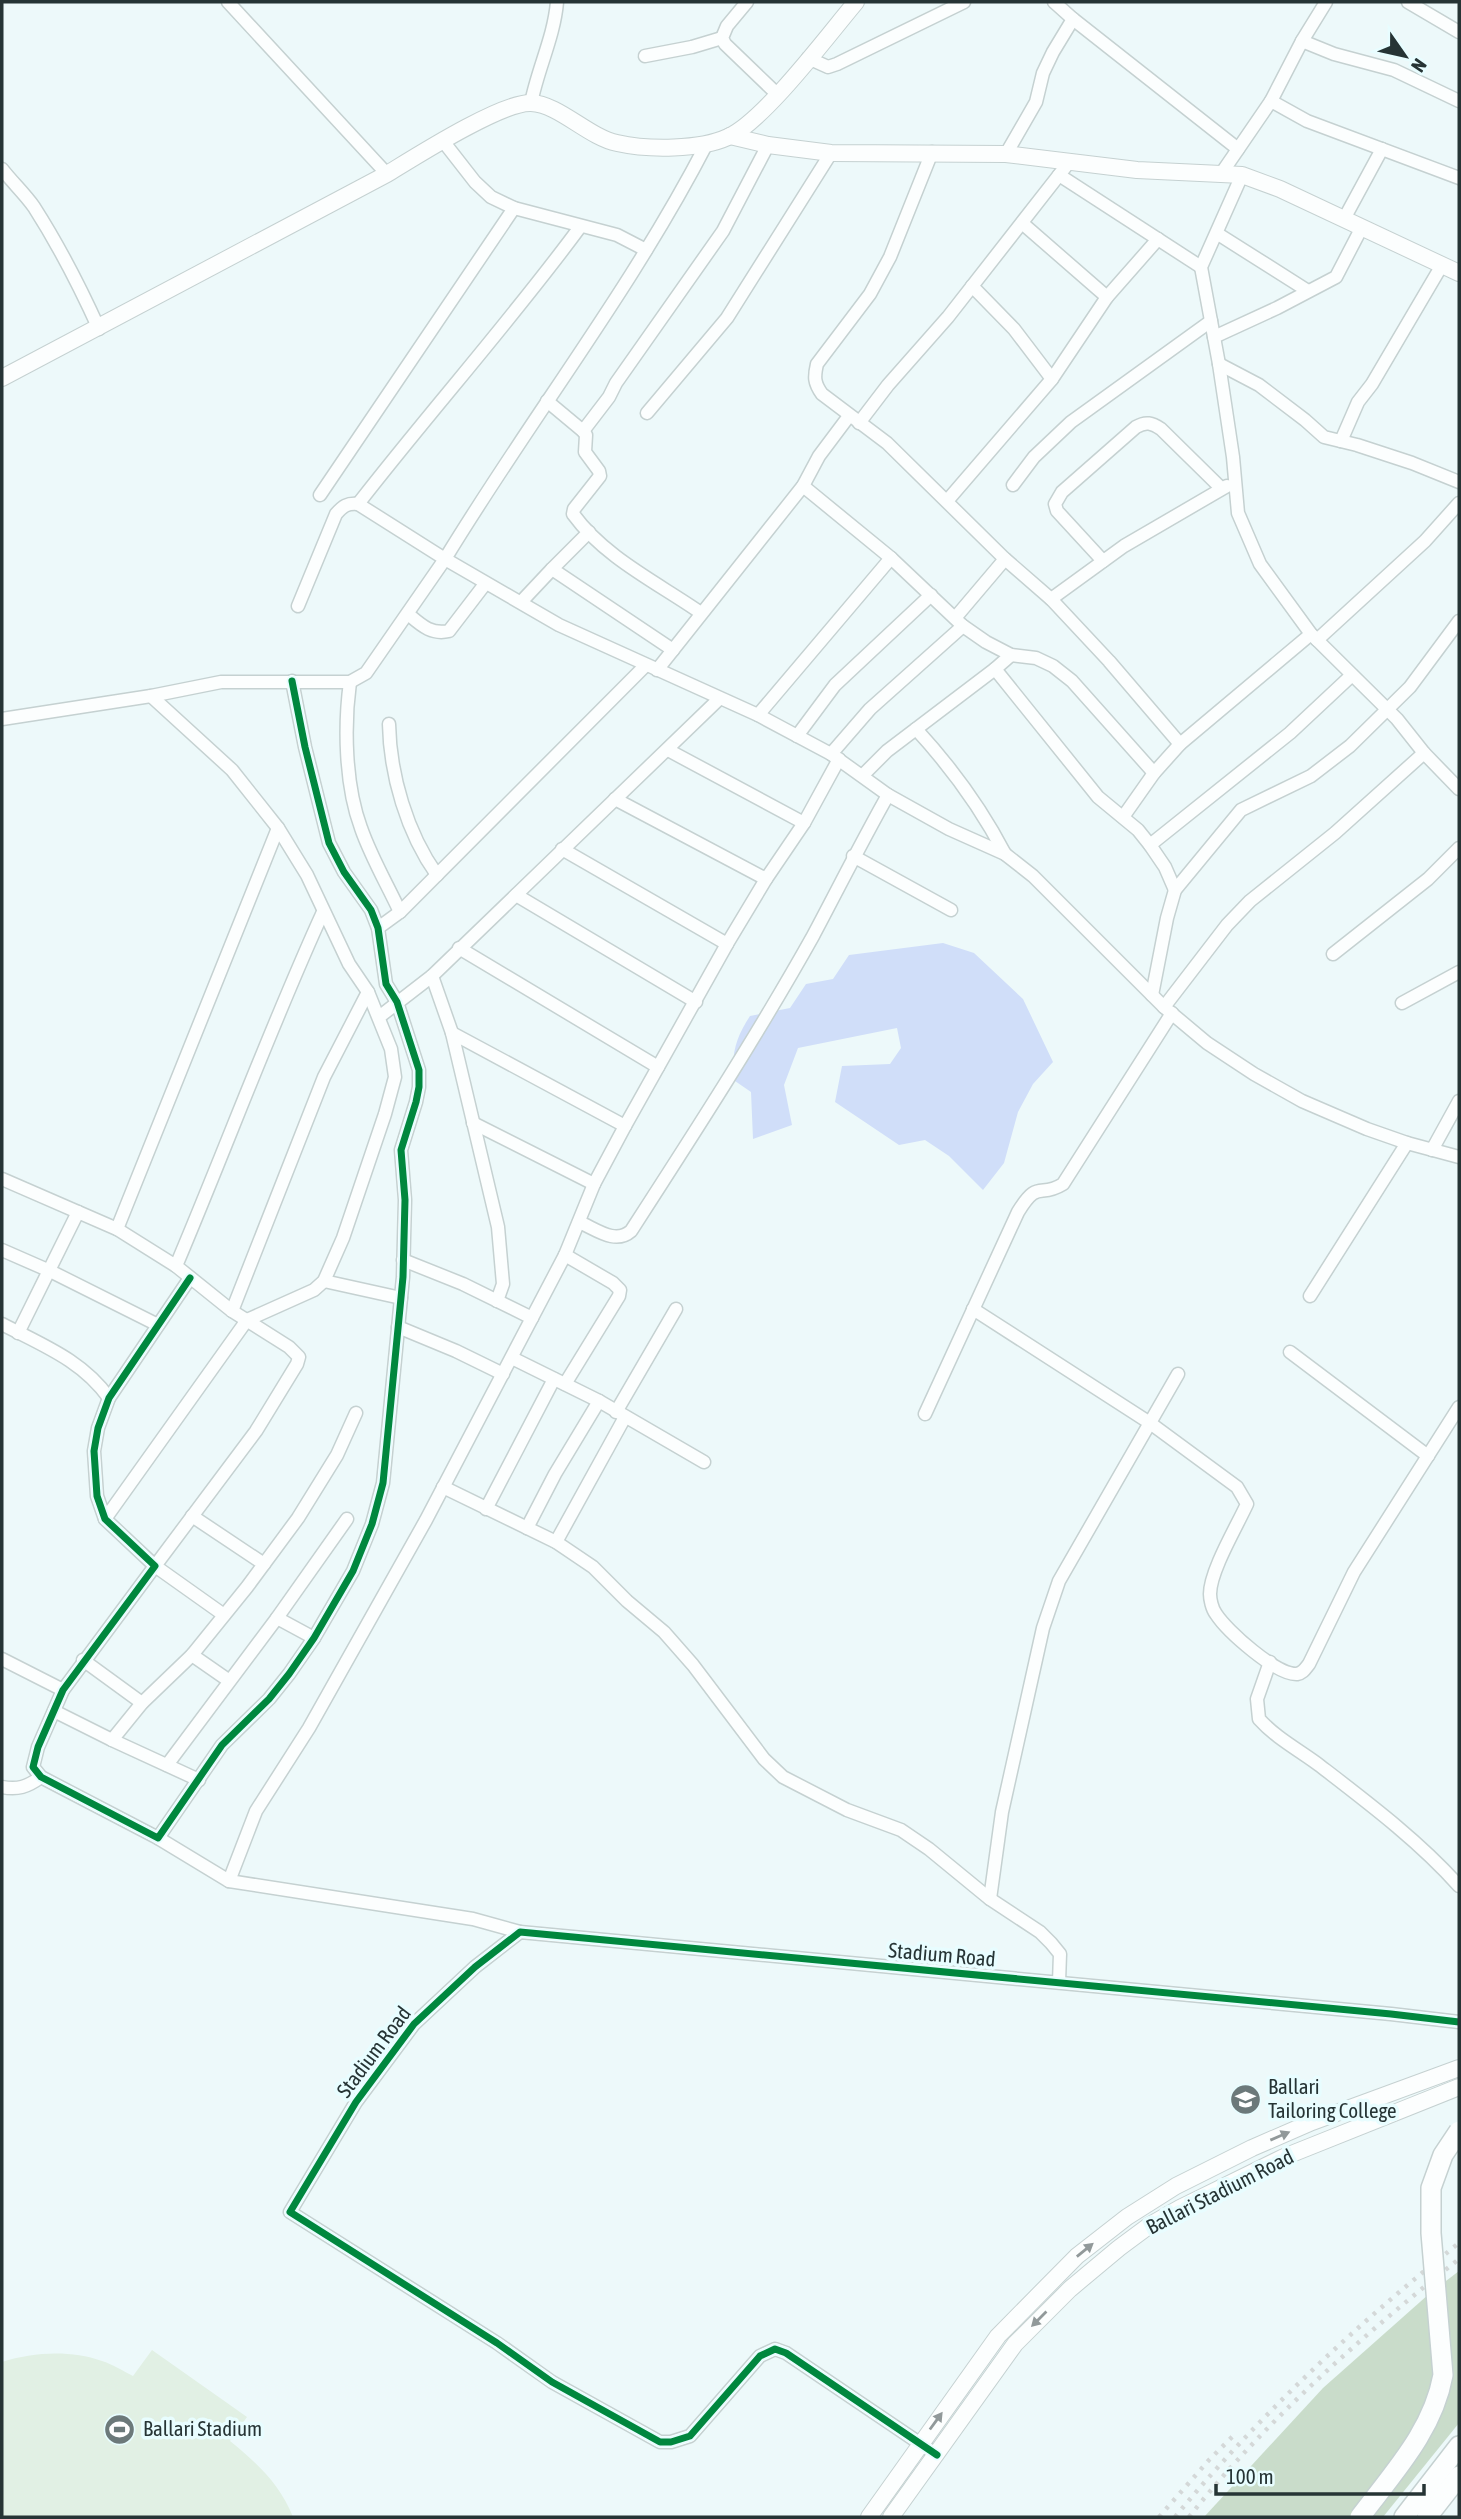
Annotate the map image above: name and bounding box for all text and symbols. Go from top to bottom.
north arrow [1370,21,1440,91]
text: N [1407,55,1431,76]
street label: Stadium Road [887,1937,997,1971]
street label: Stadium Road [331,2001,415,2102]
place label: Ballari Tailoring College [1268,2074,1397,2122]
school or university icon: Ballari Tailoring College [1228,2082,1262,2116]
one-way arrow [1270,2130,1291,2141]
street label: Ballari Stadium Road [1142,2144,1297,2239]
one-way arrow [1076,2243,1093,2258]
one-way arrow [1031,2311,1047,2327]
sports icon: Ballari Stadium [103,2412,137,2446]
one-way arrow [928,2412,942,2430]
place label: Ballari Stadium [143,2416,262,2440]
scale bar [1216,2452,1424,2496]
text: 100 m [1226,2464,1274,2488]

